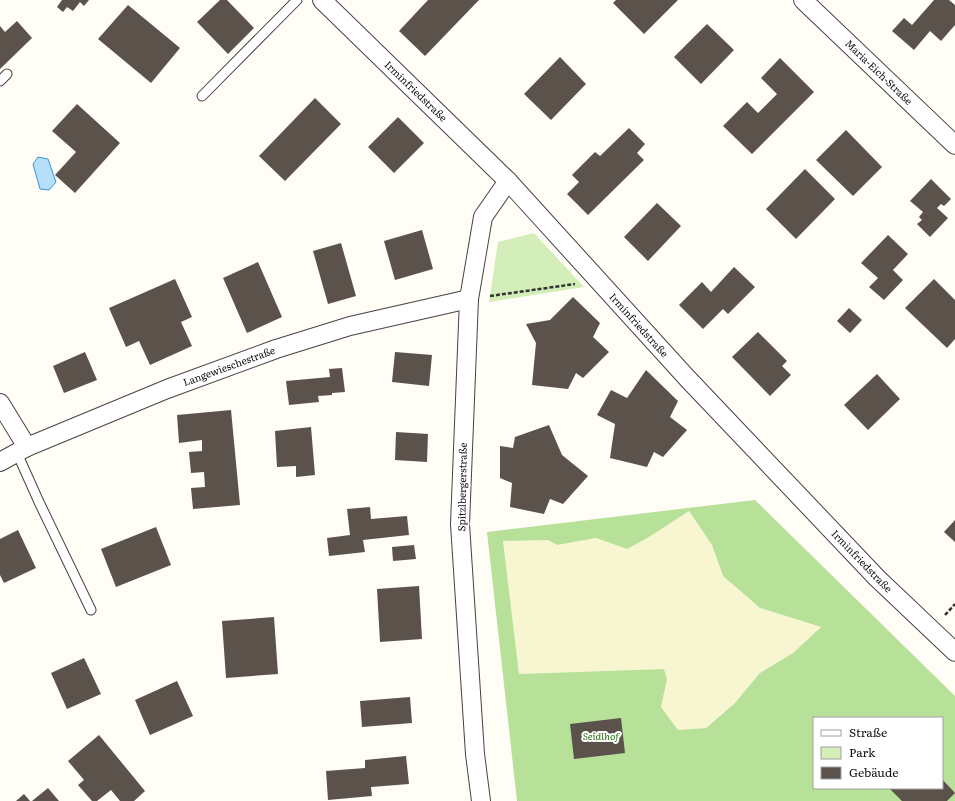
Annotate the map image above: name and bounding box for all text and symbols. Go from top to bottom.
street label: Maria-Eich-Straße [842,36,916,108]
street label: Irminfriedstraße [382,57,451,125]
street label: Irminfriedstraße [606,289,672,360]
street label: Langewieschestraße [181,342,277,389]
street label: Spitzlbergerstraße [453,442,470,532]
street label: Irminfriedstraße [828,526,896,595]
legend [813,717,943,789]
text: Straße [849,723,887,741]
park label: Seidlhof [583,728,620,743]
text: Park [849,743,876,761]
text: Gebäude [849,763,898,781]

